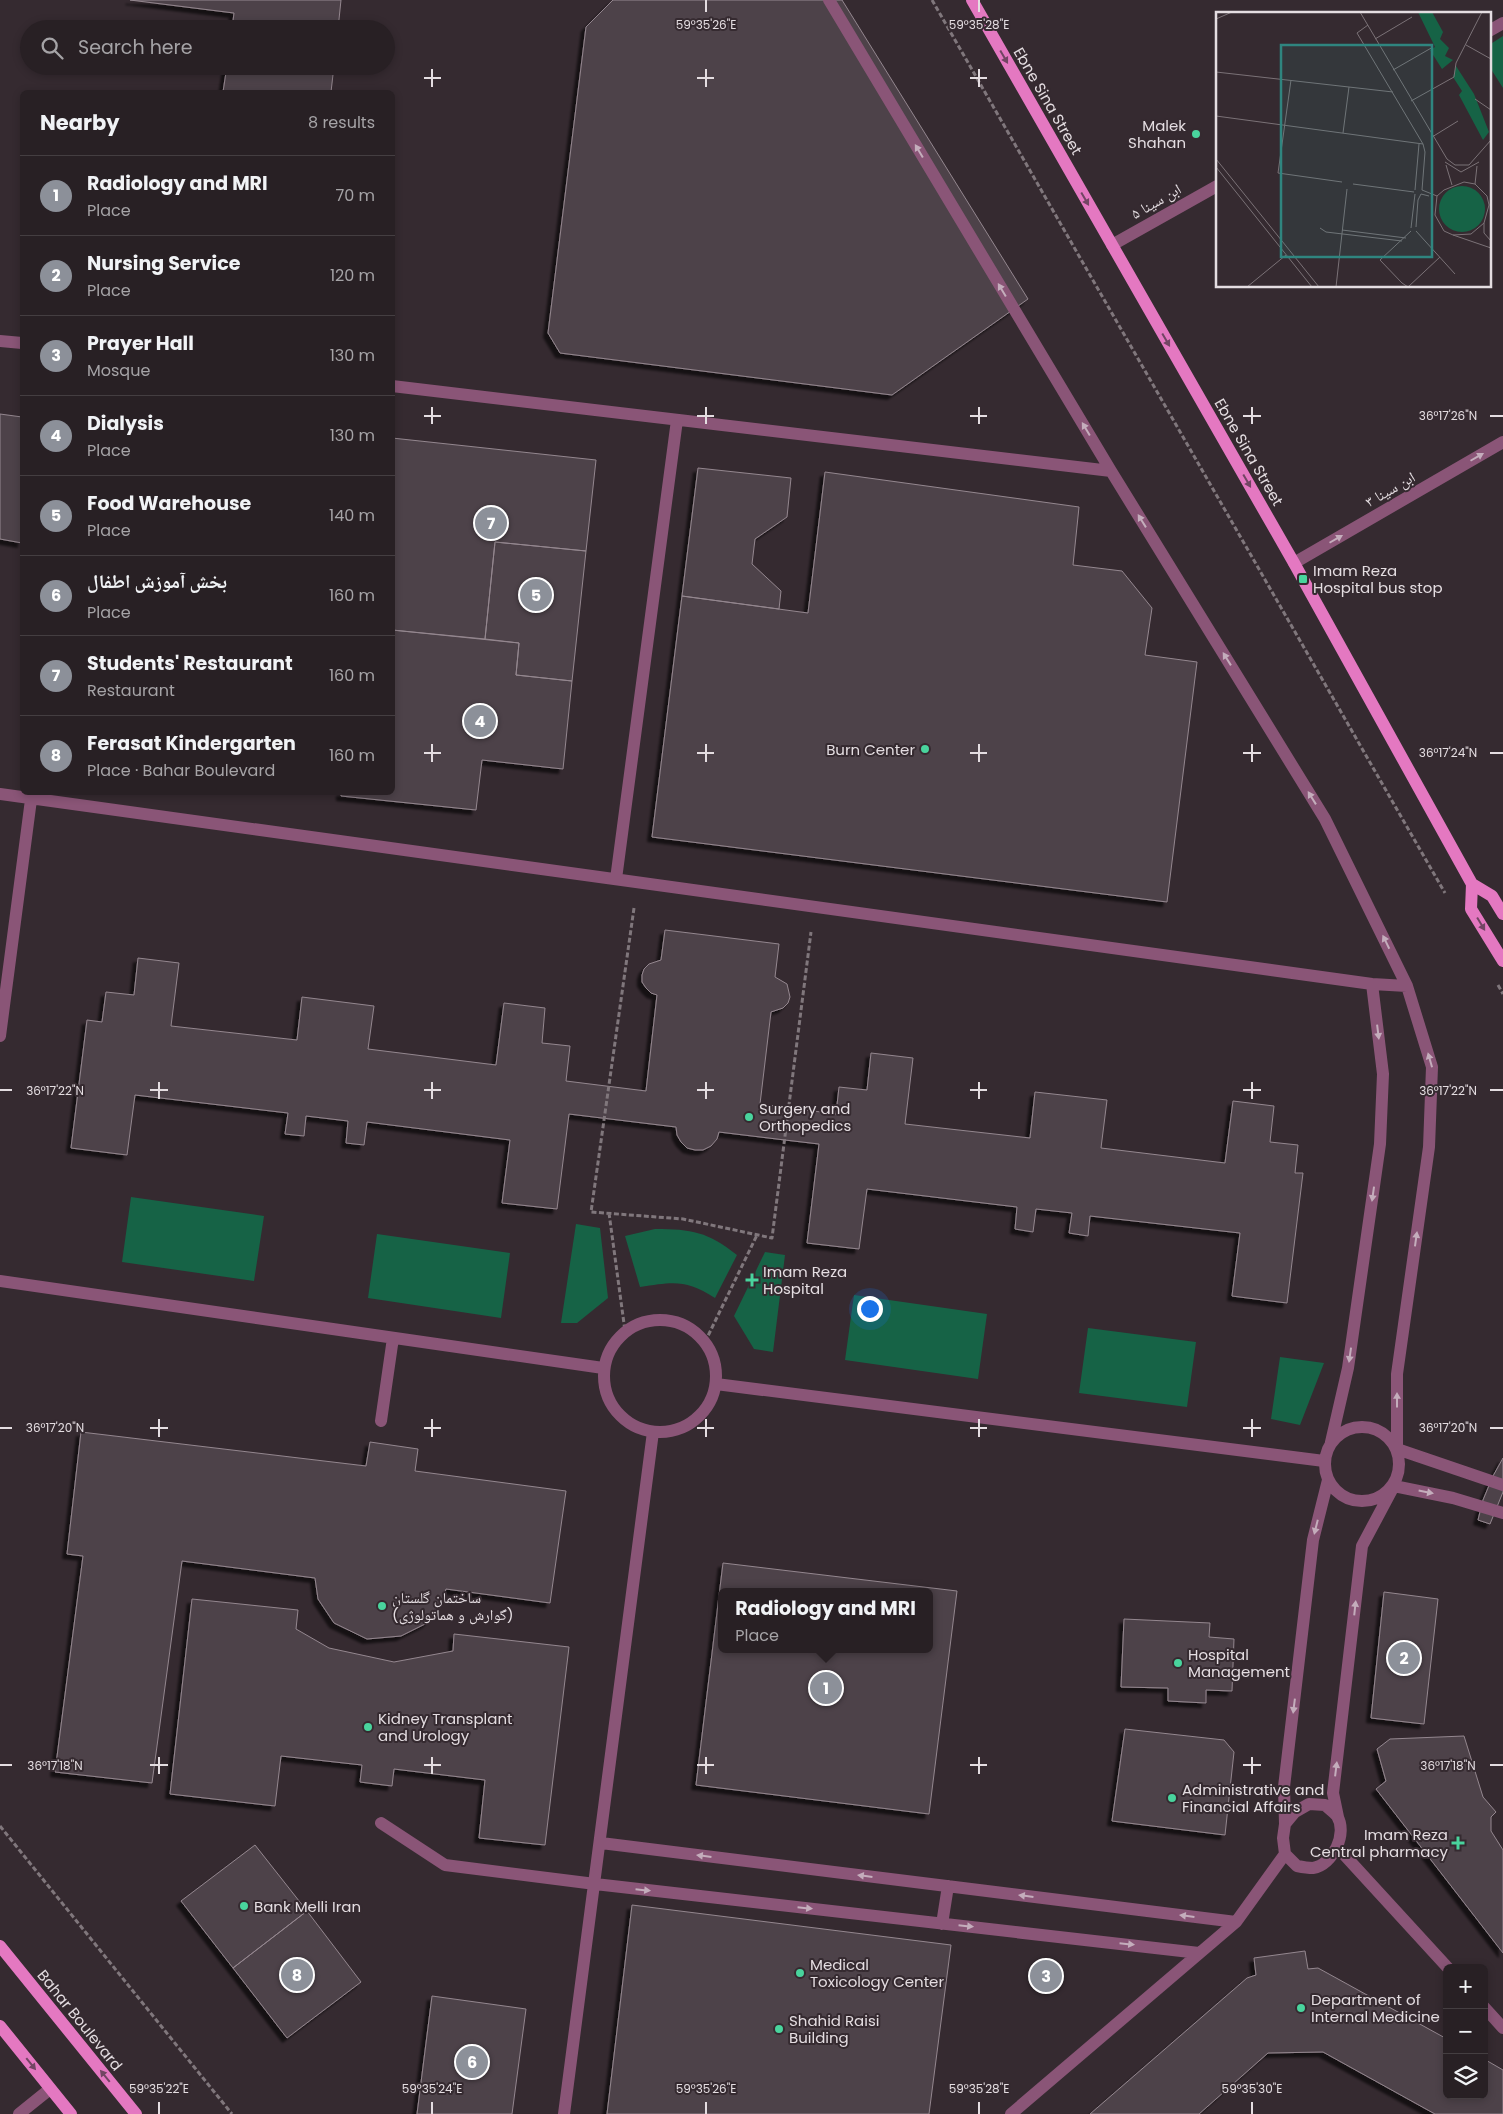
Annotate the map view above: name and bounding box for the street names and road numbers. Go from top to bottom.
street label: Ebne Sina Street [1009,43,1087,159]
street label: ابن سینا ۵ [1127,178,1185,224]
street label: Ebne Sina Street [1210,394,1288,510]
street label: ابن سینا ۳ [1361,466,1419,512]
street label: Bahar Boulevard [33,1965,127,2075]

